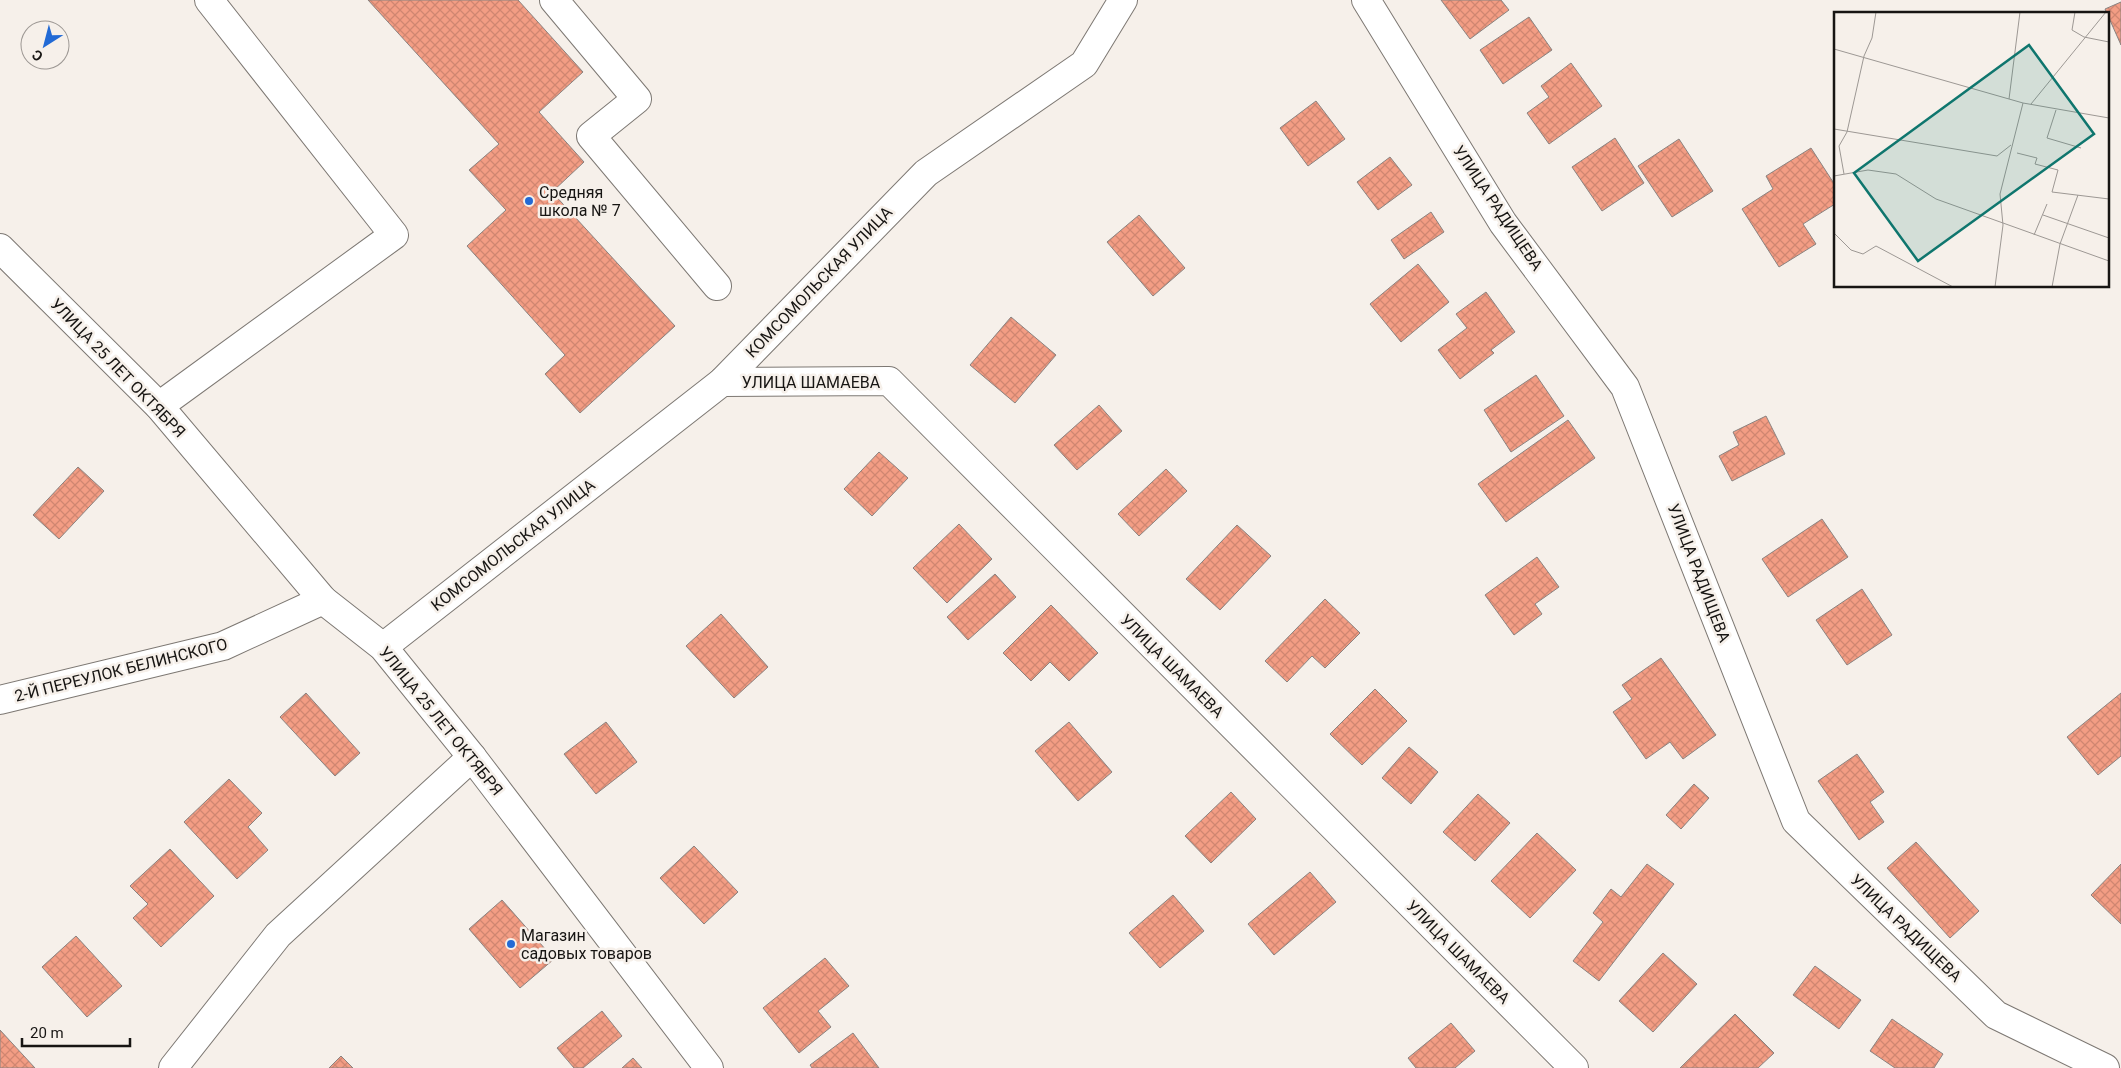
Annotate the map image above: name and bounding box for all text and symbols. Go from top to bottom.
inset map [1834,12,2108,288]
north arrow [20,20,70,70]
text: С [29,46,46,65]
street label: УЛИЦА РАДИЩЕВА [1449,142,1547,275]
place label: Средняя школа № 7 [539,183,621,220]
marker: Средняя школа № 7 [523,195,535,207]
street label: КОМСОМОЛЬСКАЯ УЛИЦА [742,202,897,361]
street label: УЛИЦА 25 ЛЕТ ОКТЯБРЯ [47,295,189,441]
street label: УЛИЦА ШАМАЕВА [742,373,881,392]
street label: КОМСОМОЛЬСКАЯ УЛИЦА [427,475,599,615]
street label: УЛИЦА РАДИЩЕВА [1664,501,1734,645]
street label: УЛИЦА ШАМАЕВА [1116,610,1228,722]
street label: 2-Й ПЕРЕУЛОК БЕЛИНСКОГО [12,634,230,706]
street label: УЛИЦА 25 ЛЕТ ОКТЯБРЯ [375,643,507,799]
street label: УЛИЦА РАДИЩЕВА [1847,870,1966,986]
street label: УЛИЦА ШАМАЕВА [1402,896,1514,1008]
place label: Магазин садовых товаров [521,926,652,963]
marker: Магазин садовых товаров [505,938,517,950]
scale bar [22,1016,130,1048]
text: 20 m [30,1024,64,1042]

